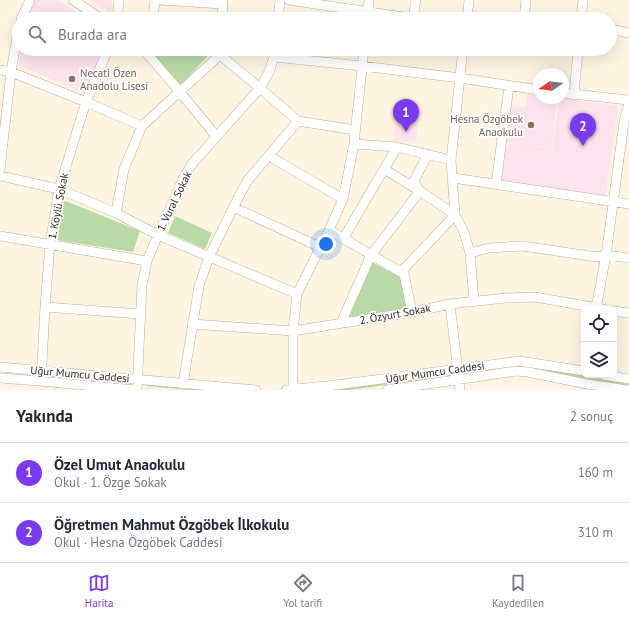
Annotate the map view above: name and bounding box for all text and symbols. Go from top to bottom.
search box [12,12,617,56]
icon: search [26,23,48,45]
text: Burada ara [58,25,127,44]
place label: Necati Özen Anadolu Lisesi [80,66,148,93]
north arrow [533,68,569,104]
marker: Necati Özen Anadolu Lisesi [67,74,77,84]
pin: 1 [393,99,419,132]
place label: Hesna Özgöbek Anaokulu [450,112,524,139]
pin: 2 [570,113,596,146]
marker: Hesna Özgöbek Anaokulu [526,120,536,130]
street label: 1. Vural Sokak [154,168,195,233]
street label: 1. Köylü Sokak [45,171,71,240]
your location [316,234,336,254]
street label: 2. Özyurt Sokak [358,301,432,327]
map controls [581,306,617,378]
button: locate [581,306,617,342]
button: layers [581,342,617,378]
street label: Uğur Mumcu Caddesi [385,358,485,386]
street label: Uğur Mumcu Caddesi [30,363,130,385]
text: Yakında [16,405,73,427]
text: 2 sonuç [570,408,613,425]
text: Özel Umut Anaokulu [54,455,185,474]
text: 1 [25,464,33,481]
text: 160 m [578,464,613,481]
text: Okul · 1. Özge Sokak [54,474,167,491]
text: Öğretmen Mahmut Özgöbek İlkokulu [54,515,289,534]
text: 2 [25,524,33,541]
text: 310 m [578,524,613,541]
text: Okul · Hesna Özgöbek Caddesi [54,534,222,551]
tab: Harita [85,572,114,610]
tab: Yol tarifi [283,572,322,610]
tab: Kaydedilen [492,572,544,610]

